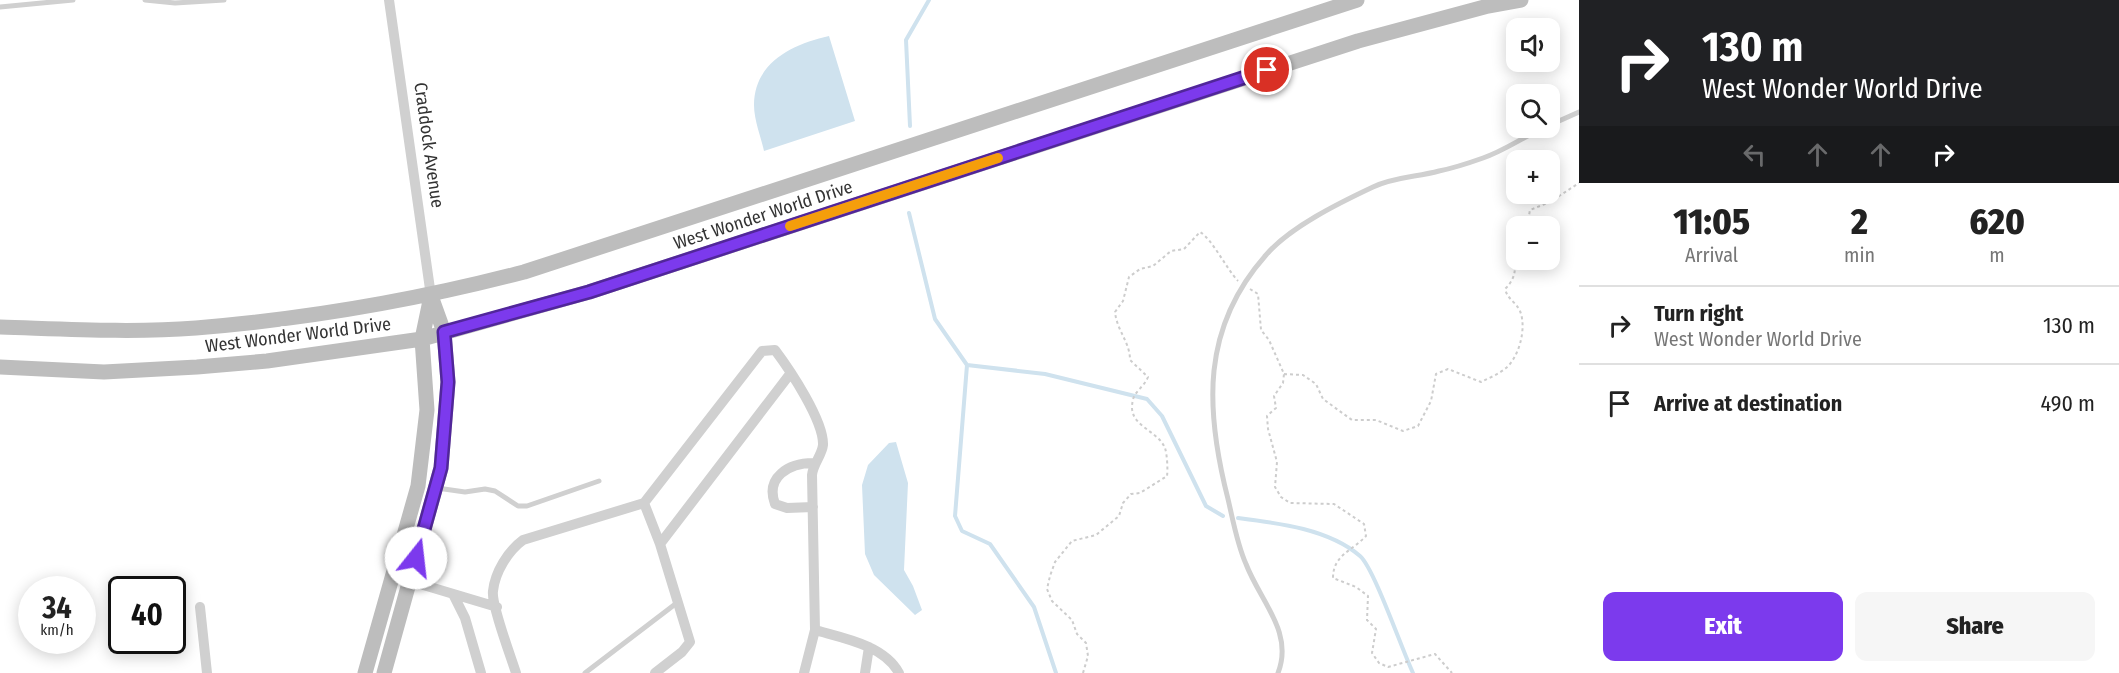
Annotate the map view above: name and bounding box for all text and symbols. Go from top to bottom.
map controls [1506,18,1560,270]
button: sound [1506,18,1560,72]
text: 130 m [1702,22,1803,72]
icon: right [1603,24,1681,102]
pin [1241,44,1292,95]
icon: arrive [1250,53,1283,86]
text: West Wonder World Drive [1702,73,1983,105]
street label: Craddock Avenue [409,81,449,209]
button: search [1506,84,1560,138]
icon: left [1738,138,1771,171]
icon: ahead [1801,138,1834,171]
icon: ahead [1864,138,1897,171]
icon: right [1927,138,1960,171]
button: + [1506,150,1560,204]
street label: West Wonder World Drive [671,176,855,254]
text: 11:05 [1673,200,1750,244]
text: 2 [1851,200,1868,244]
text: 620 [1969,200,2025,244]
button: − [1506,216,1560,270]
text: Arrival [1685,243,1738,267]
text: min [1844,243,1875,267]
text: m [1989,243,2005,267]
text: Turn right [1654,300,1743,327]
icon: right [1603,309,1636,342]
text: 130 m [2043,312,2095,339]
street label: West Wonder World Drive [204,313,392,357]
text: West Wonder World Drive [1654,327,1862,351]
icon: arrive [1603,387,1636,420]
text: Arrive at destination [1654,390,1842,417]
text: 490 m [2041,390,2095,417]
position arrow [384,526,448,590]
speed limit sign: 40 [108,576,186,654]
text: 34 [42,590,72,626]
button: Exit [1603,592,1843,661]
button: Share [1855,592,2095,661]
text: km/h [40,621,74,639]

